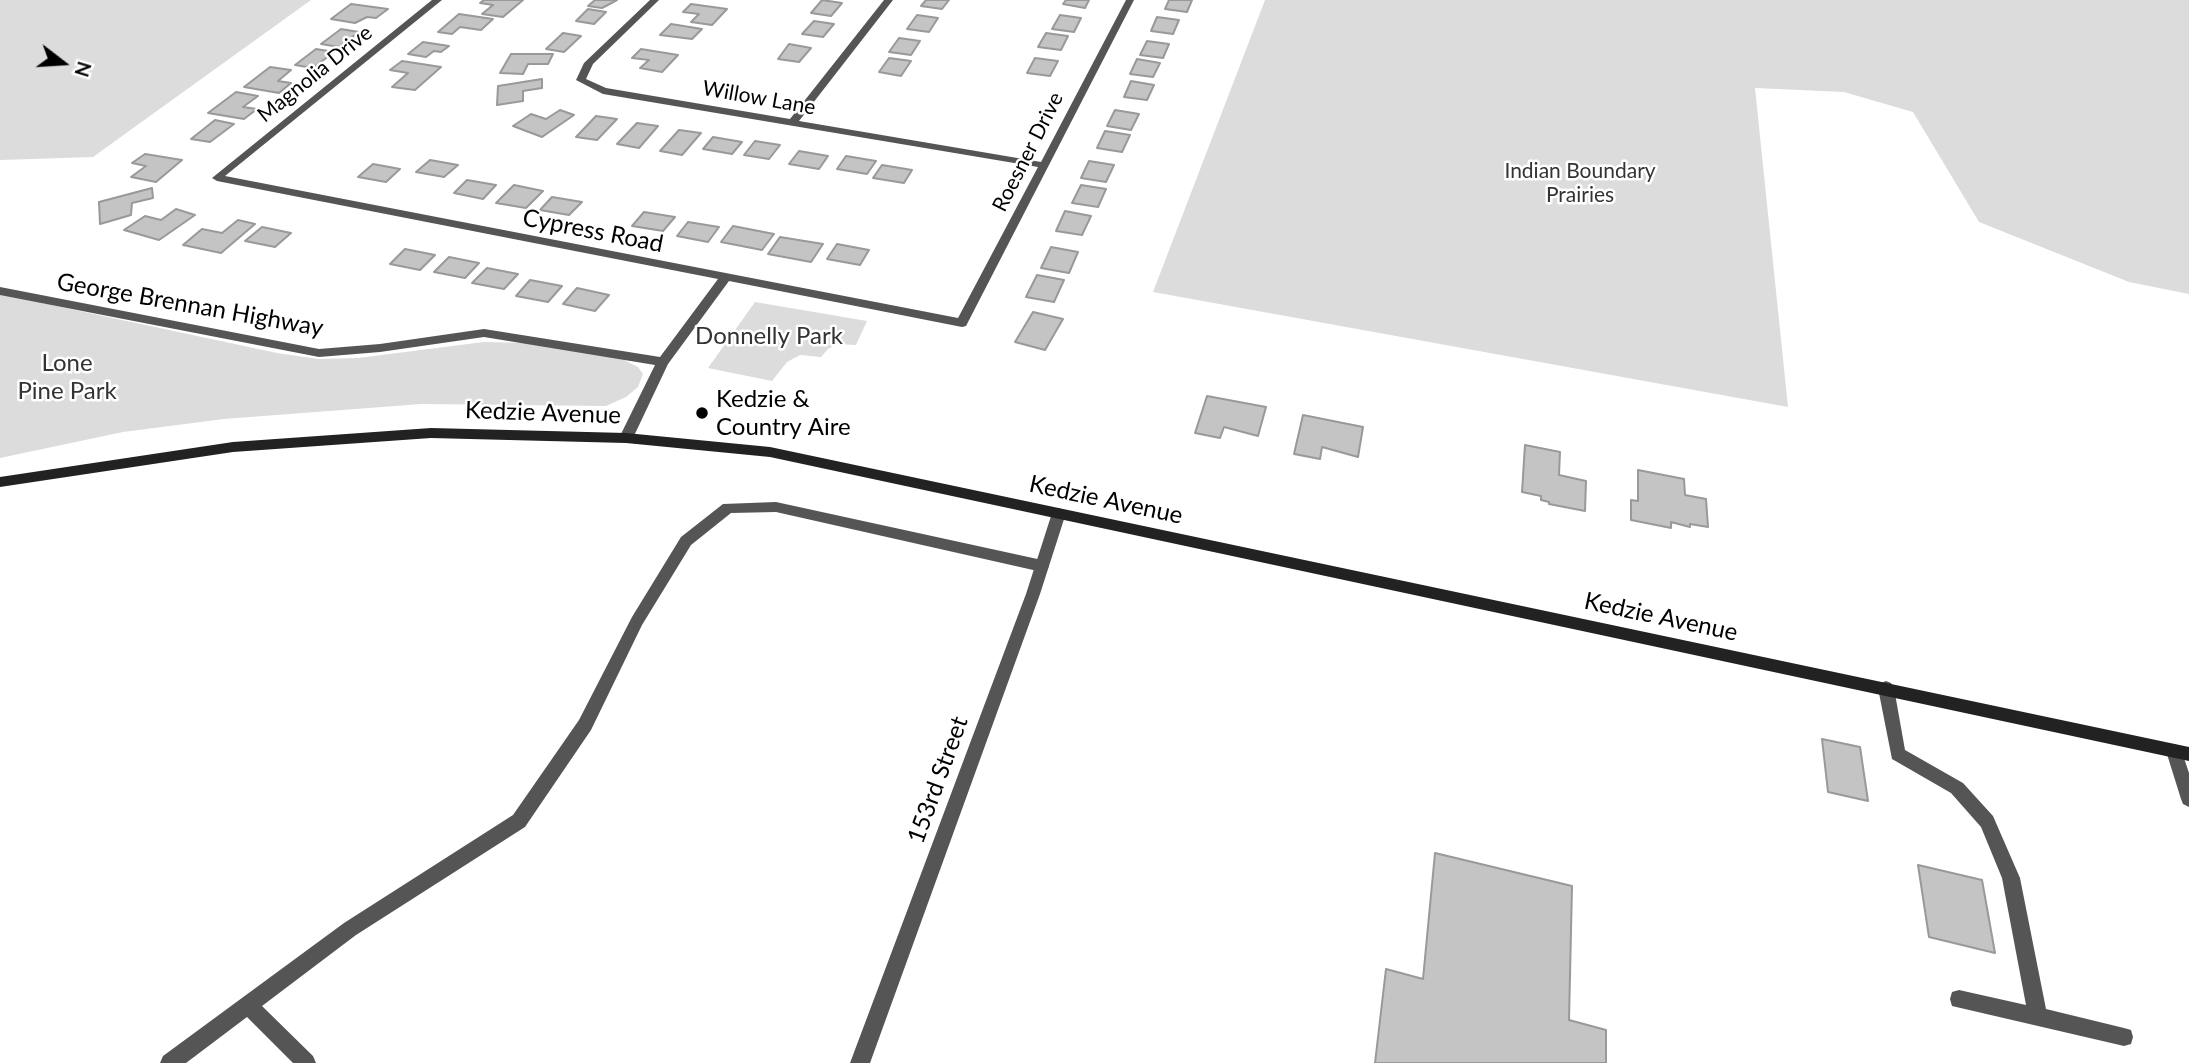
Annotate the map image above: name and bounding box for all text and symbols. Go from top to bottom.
street label: Magnolia Drive [253,20,377,128]
north arrow [28,28,98,98]
text: N [70,59,97,80]
street label: Willow Lane [701,76,817,120]
street label: Roesner Drive [987,88,1069,216]
park label: Indian Boundary Prairies [1504,158,1656,208]
street label: Cypress Road [520,203,666,259]
street label: George Brennan Highway [55,267,325,343]
park label: Donnelly Park [695,322,843,350]
park label: Lone Pine Park [17,349,117,405]
place label: Kedzie & Country Aire [716,385,851,441]
street label: Kedzie Avenue [465,396,621,430]
marker: Kedzie & Country Aire [694,405,710,421]
street label: Kedzie Avenue [1027,470,1185,530]
street label: Kedzie Avenue [1582,587,1740,647]
street label: 153rd Street [902,713,974,847]

